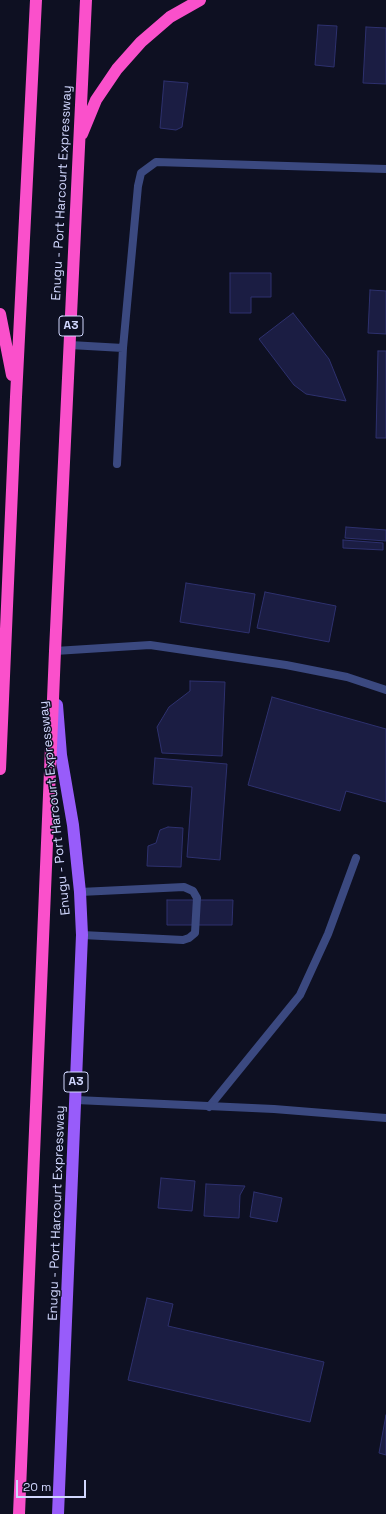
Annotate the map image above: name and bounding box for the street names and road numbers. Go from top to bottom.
street label: Enugu - Port Harcourt Expressway [49,85,75,301]
road number: A3 [59,316,83,336]
street label: Enugu - Port Harcourt Expressway [36,700,74,916]
road number: A3 [64,1072,88,1092]
street label: Enugu - Port Harcourt Expressway [45,1105,69,1321]

